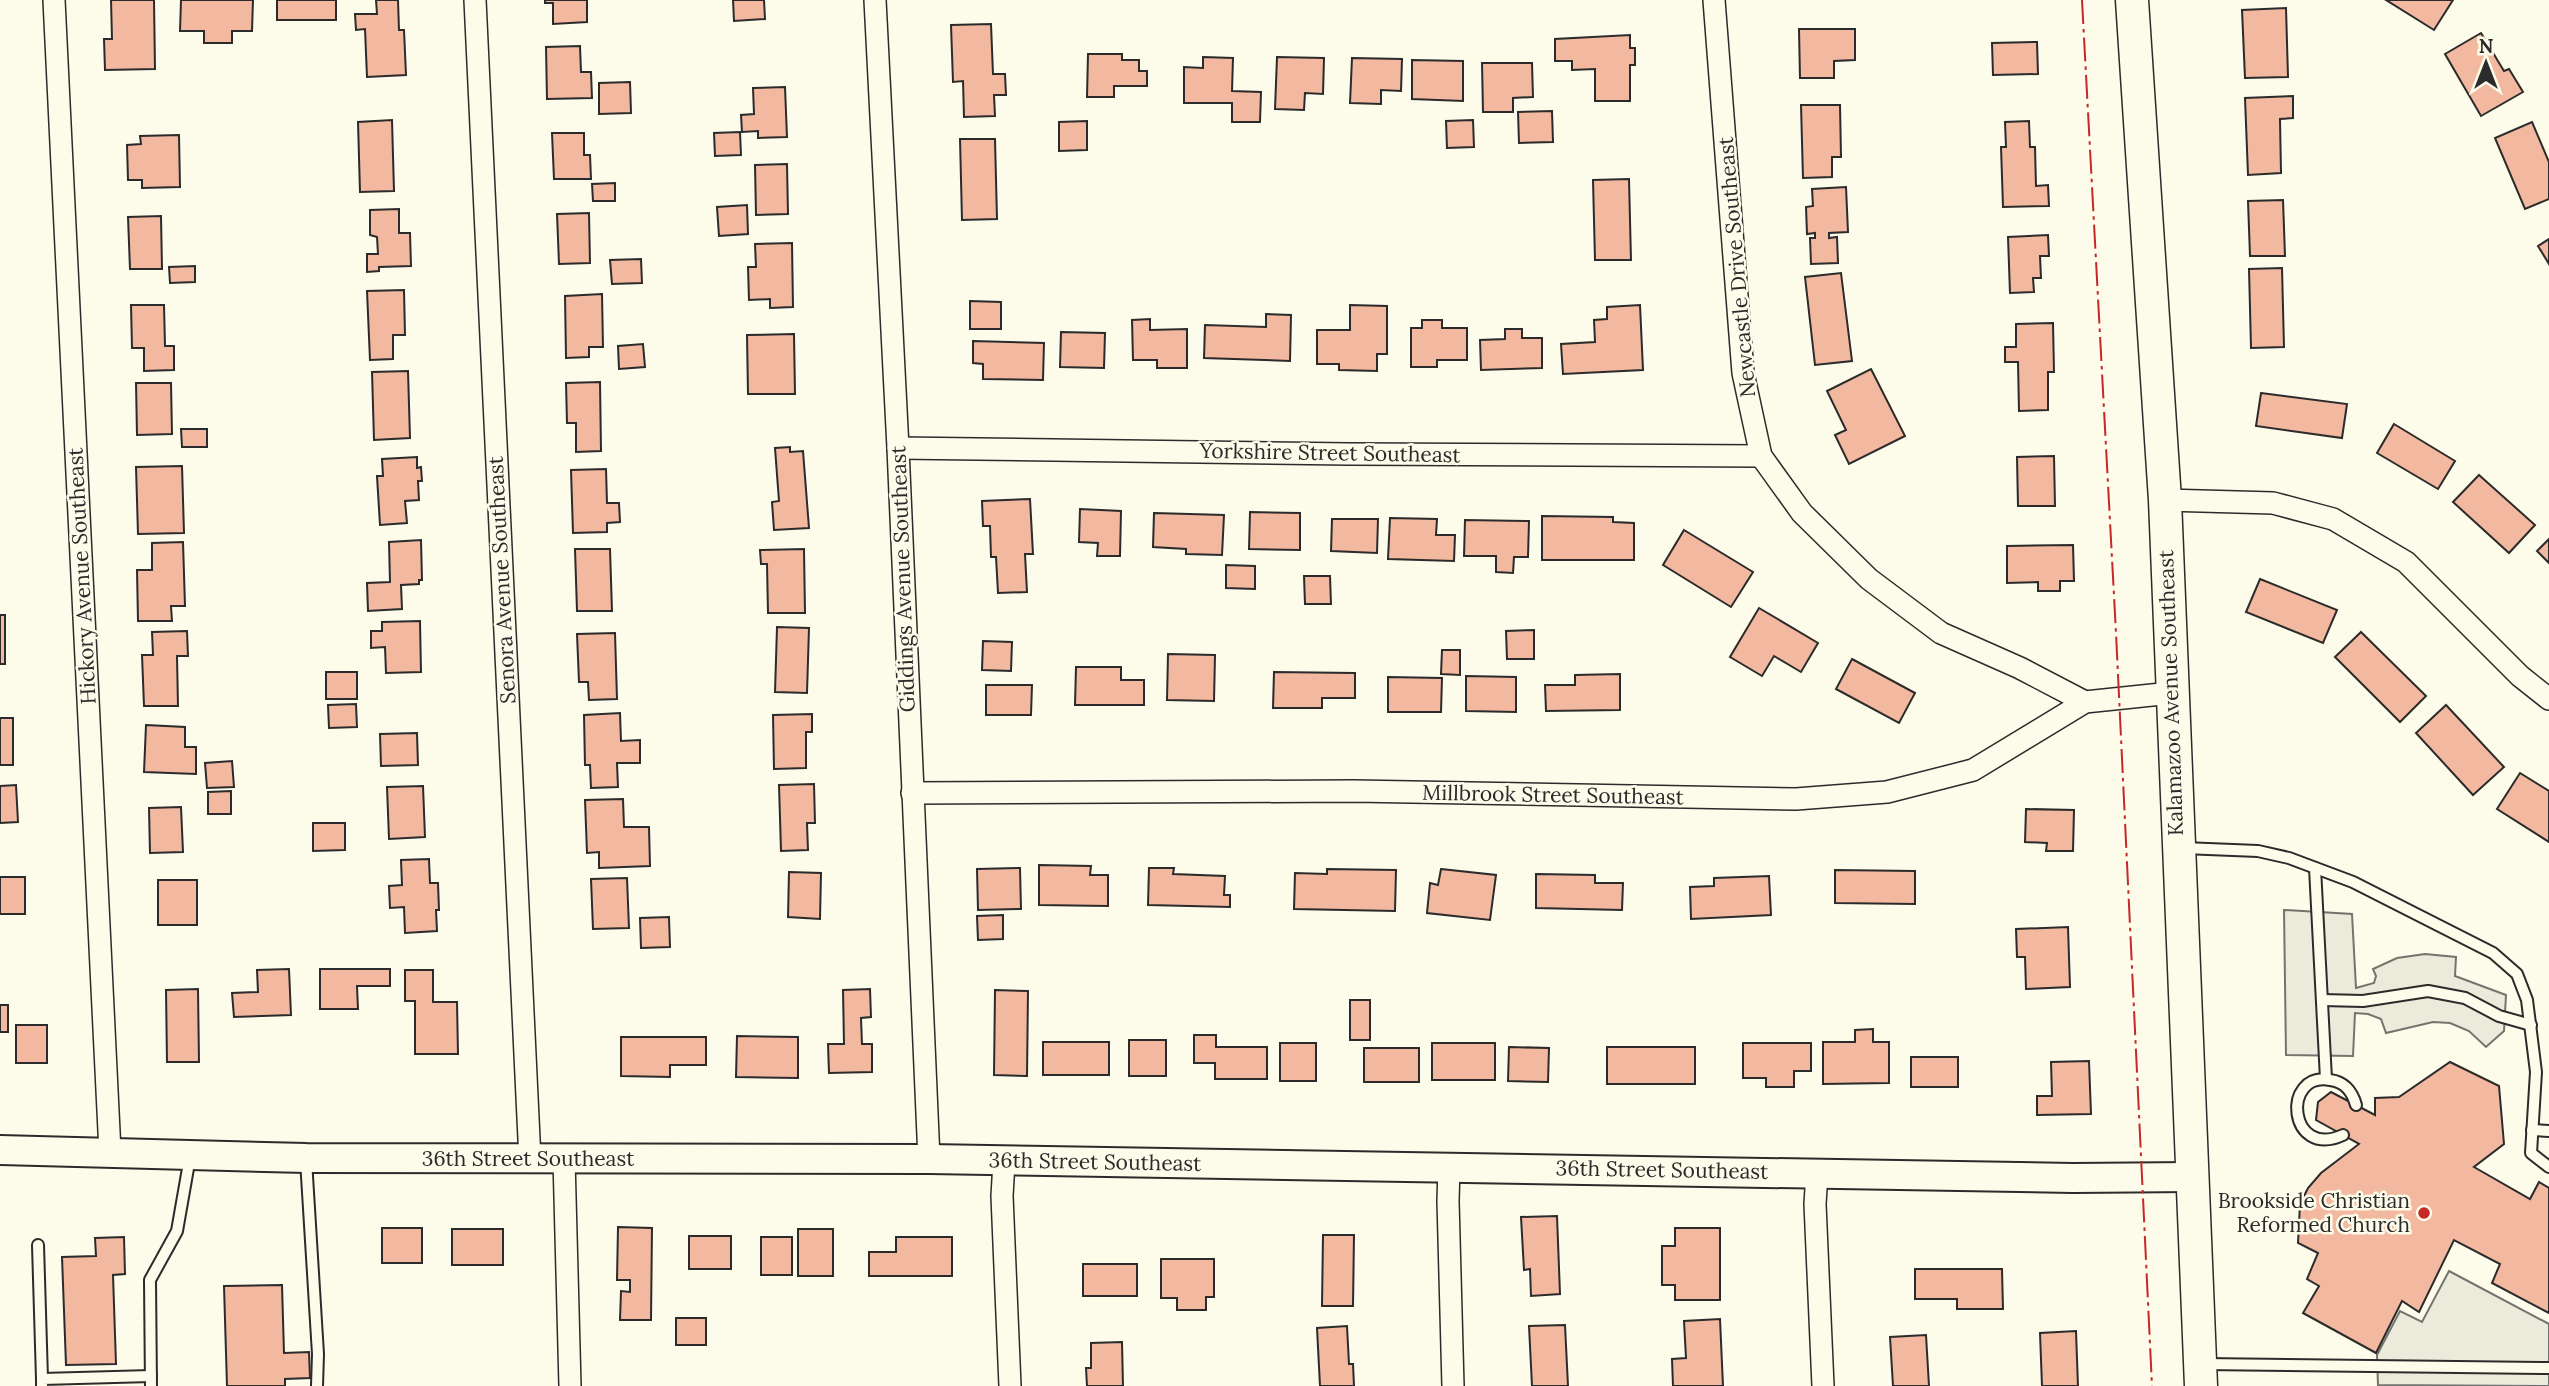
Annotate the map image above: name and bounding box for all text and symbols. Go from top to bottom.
north arrow [2451,28,2521,98]
text: N [2479,34,2494,58]
street label: Newcastle Drive Southeast [1712,135,1761,399]
street label: Yorkshire Street Southeast [1198,437,1462,468]
street label: Giddings Avenue Southeast [884,444,921,713]
street label: Hickory Avenue Southeast [61,446,102,705]
street label: Senora Avenue Southeast [481,455,521,705]
street label: Kalamazoo Avenue Southeast [2152,549,2189,837]
street label: Millbrook Street Southeast [1422,779,1685,810]
street label: 36th Street Southeast [422,1145,635,1172]
street label: 36th Street Southeast [988,1146,1202,1177]
street label: 36th Street Southeast [1555,1154,1769,1185]
place label: Brookside Christian Reformed Church [2218,1187,2410,1238]
marker: Brookside Christian Reformed Church [2416,1205,2432,1221]

